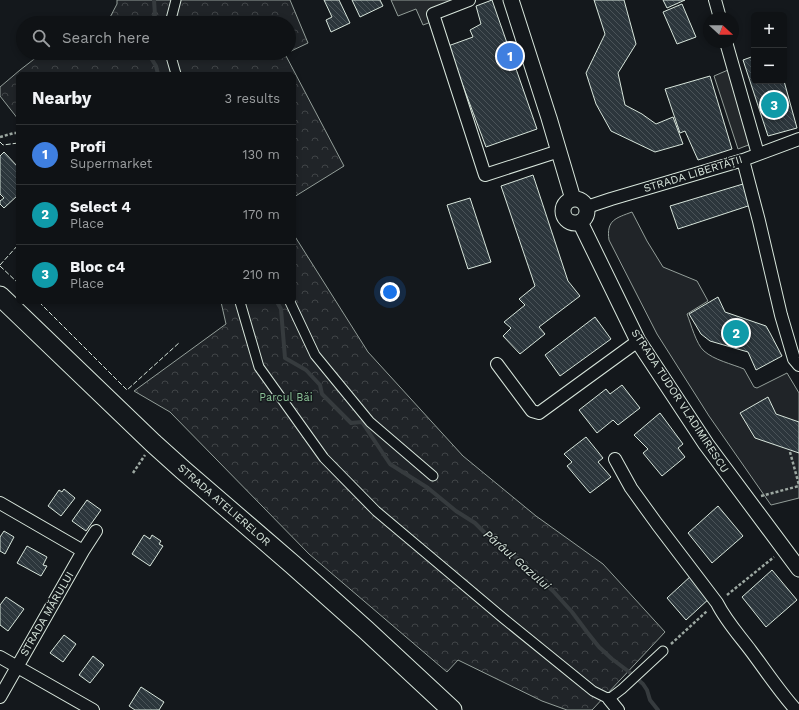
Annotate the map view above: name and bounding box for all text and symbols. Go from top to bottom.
north arrow [703,12,739,48]
map controls [751,12,787,84]
button: + [751,12,787,48]
search box [16,16,296,60]
icon: search [30,27,52,49]
text: Search here [62,29,150,47]
pin: 1 [497,41,523,71]
button: − [751,48,787,84]
text: Nearby [32,88,91,108]
pin: 3 [761,90,787,120]
text: 3 results [225,91,280,106]
text: Profi [70,138,106,156]
text: 1 [42,147,48,162]
text: 130 m [242,147,280,162]
street label: STRADA LIBERTĂȚII [642,152,744,195]
text: Supermarket [70,156,152,171]
text: Select 4 [70,198,131,216]
text: 2 [41,207,49,222]
text: 170 m [243,207,280,222]
text: Place [70,216,104,231]
text: Bloc c4 [70,258,125,276]
text: 3 [41,267,49,282]
text: 210 m [242,267,280,282]
text: Place [70,276,104,291]
your location [380,282,400,302]
pin: 2 [723,318,749,348]
street label: STRADA TUDOR VLADIMIRESCU [629,327,731,475]
park label: Parcul Băi [259,391,313,404]
street label: STRADA ATELIERELOR [175,461,273,549]
water label: Pârâul Gazului [481,527,554,593]
street label: STRADA MĂRULUI [17,569,76,659]

